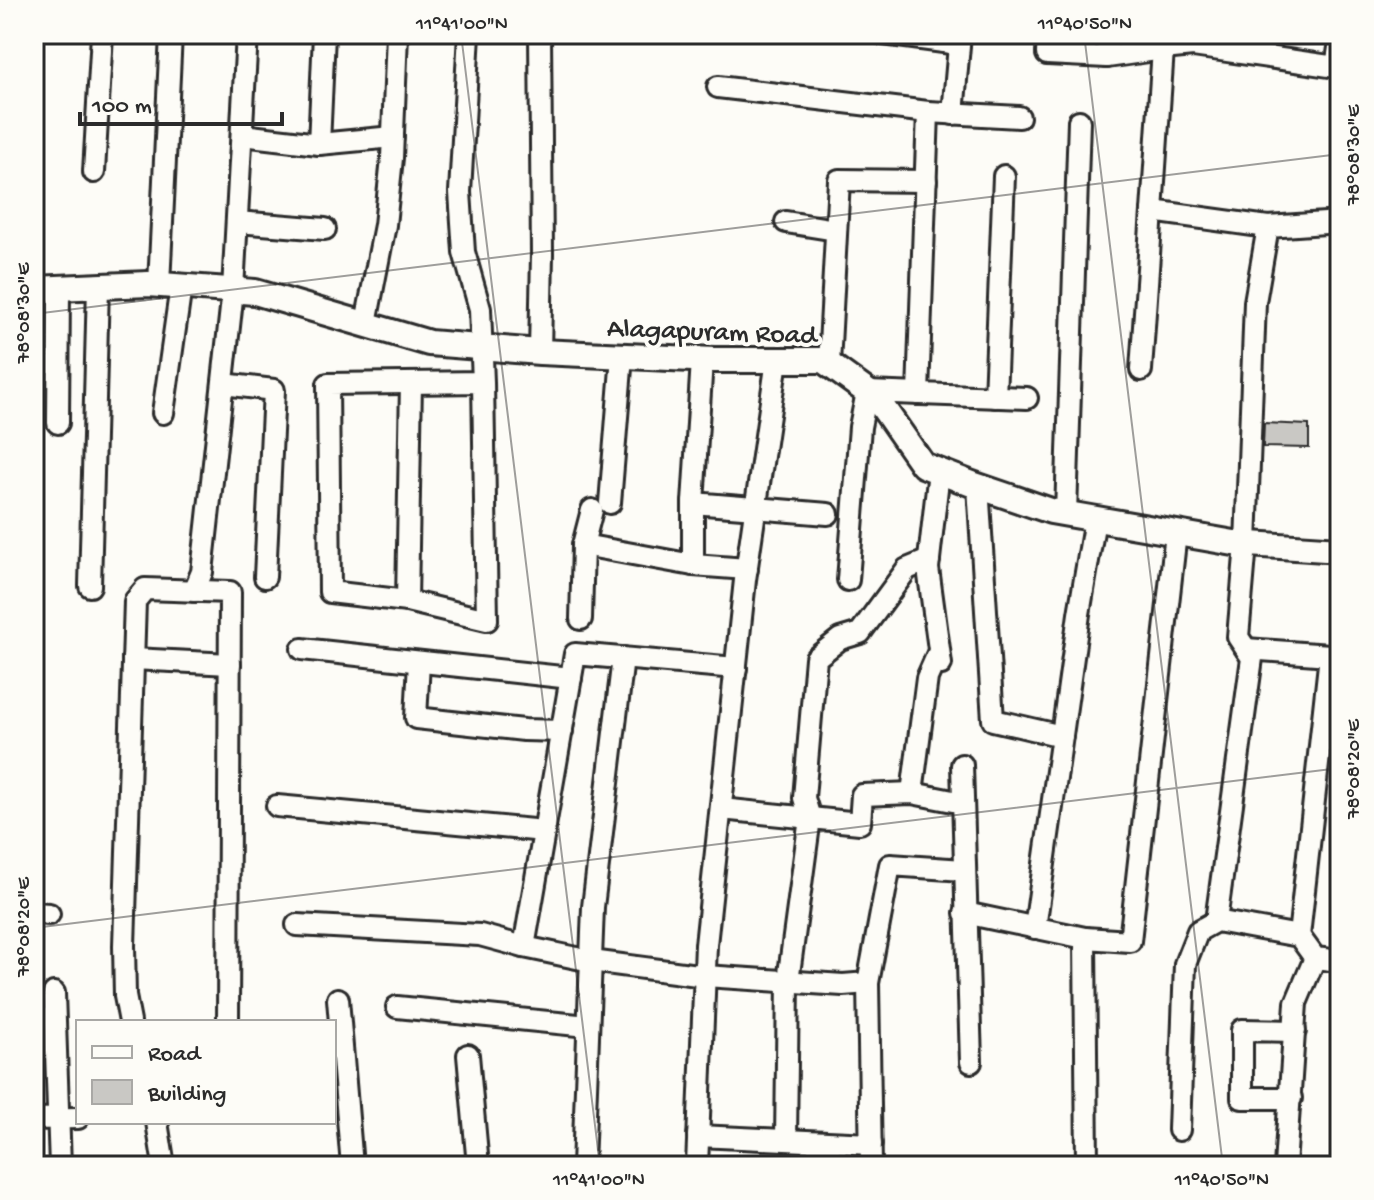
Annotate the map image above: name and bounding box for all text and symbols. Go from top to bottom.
text: 11°41'00"N [415,14,508,37]
text: 11°40'50"N [1037,14,1132,37]
scale bar [80,76,282,126]
text: 100 m [91,93,152,122]
text: 78°08'30"E [1344,103,1367,206]
text: 78°08'30"E [14,261,37,364]
street label: Alagapuram Road [606,313,820,354]
text: 78°08'20"E [1344,718,1367,820]
text: 78°08'20"E [14,876,37,978]
legend [76,1020,336,1124]
text: Road [148,1041,202,1070]
text: Building [147,1081,226,1110]
text: 11°41'00"N [552,1170,645,1193]
text: 11°40'50"N [1174,1170,1269,1193]

